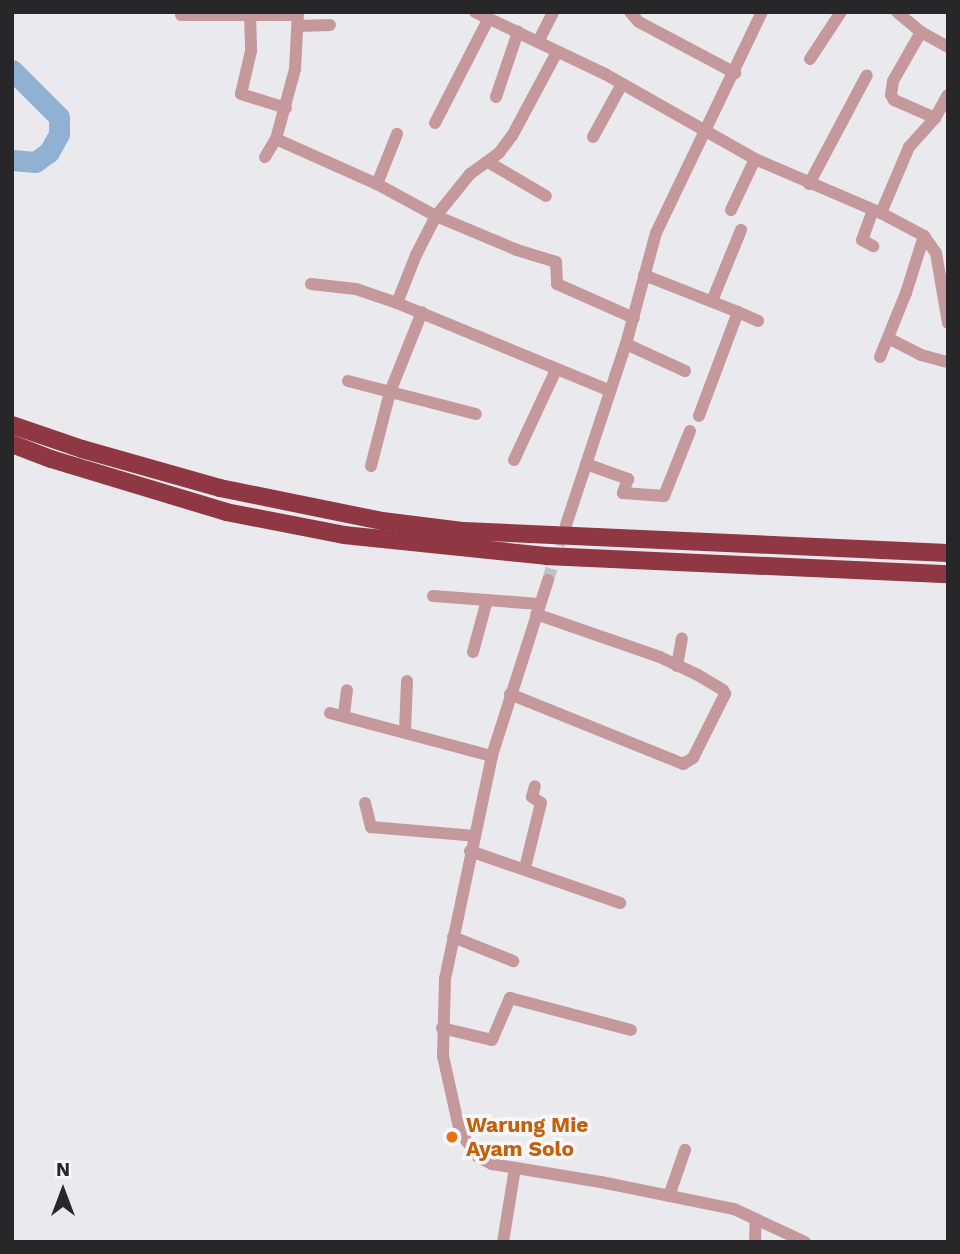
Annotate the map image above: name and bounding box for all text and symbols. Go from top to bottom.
place label: Warung Mie Ayam Solo [466,1112,588,1162]
marker: Warung Mie Ayam Solo [444,1129,460,1145]
north arrow [28,1156,98,1226]
text: N [56,1158,70,1181]

